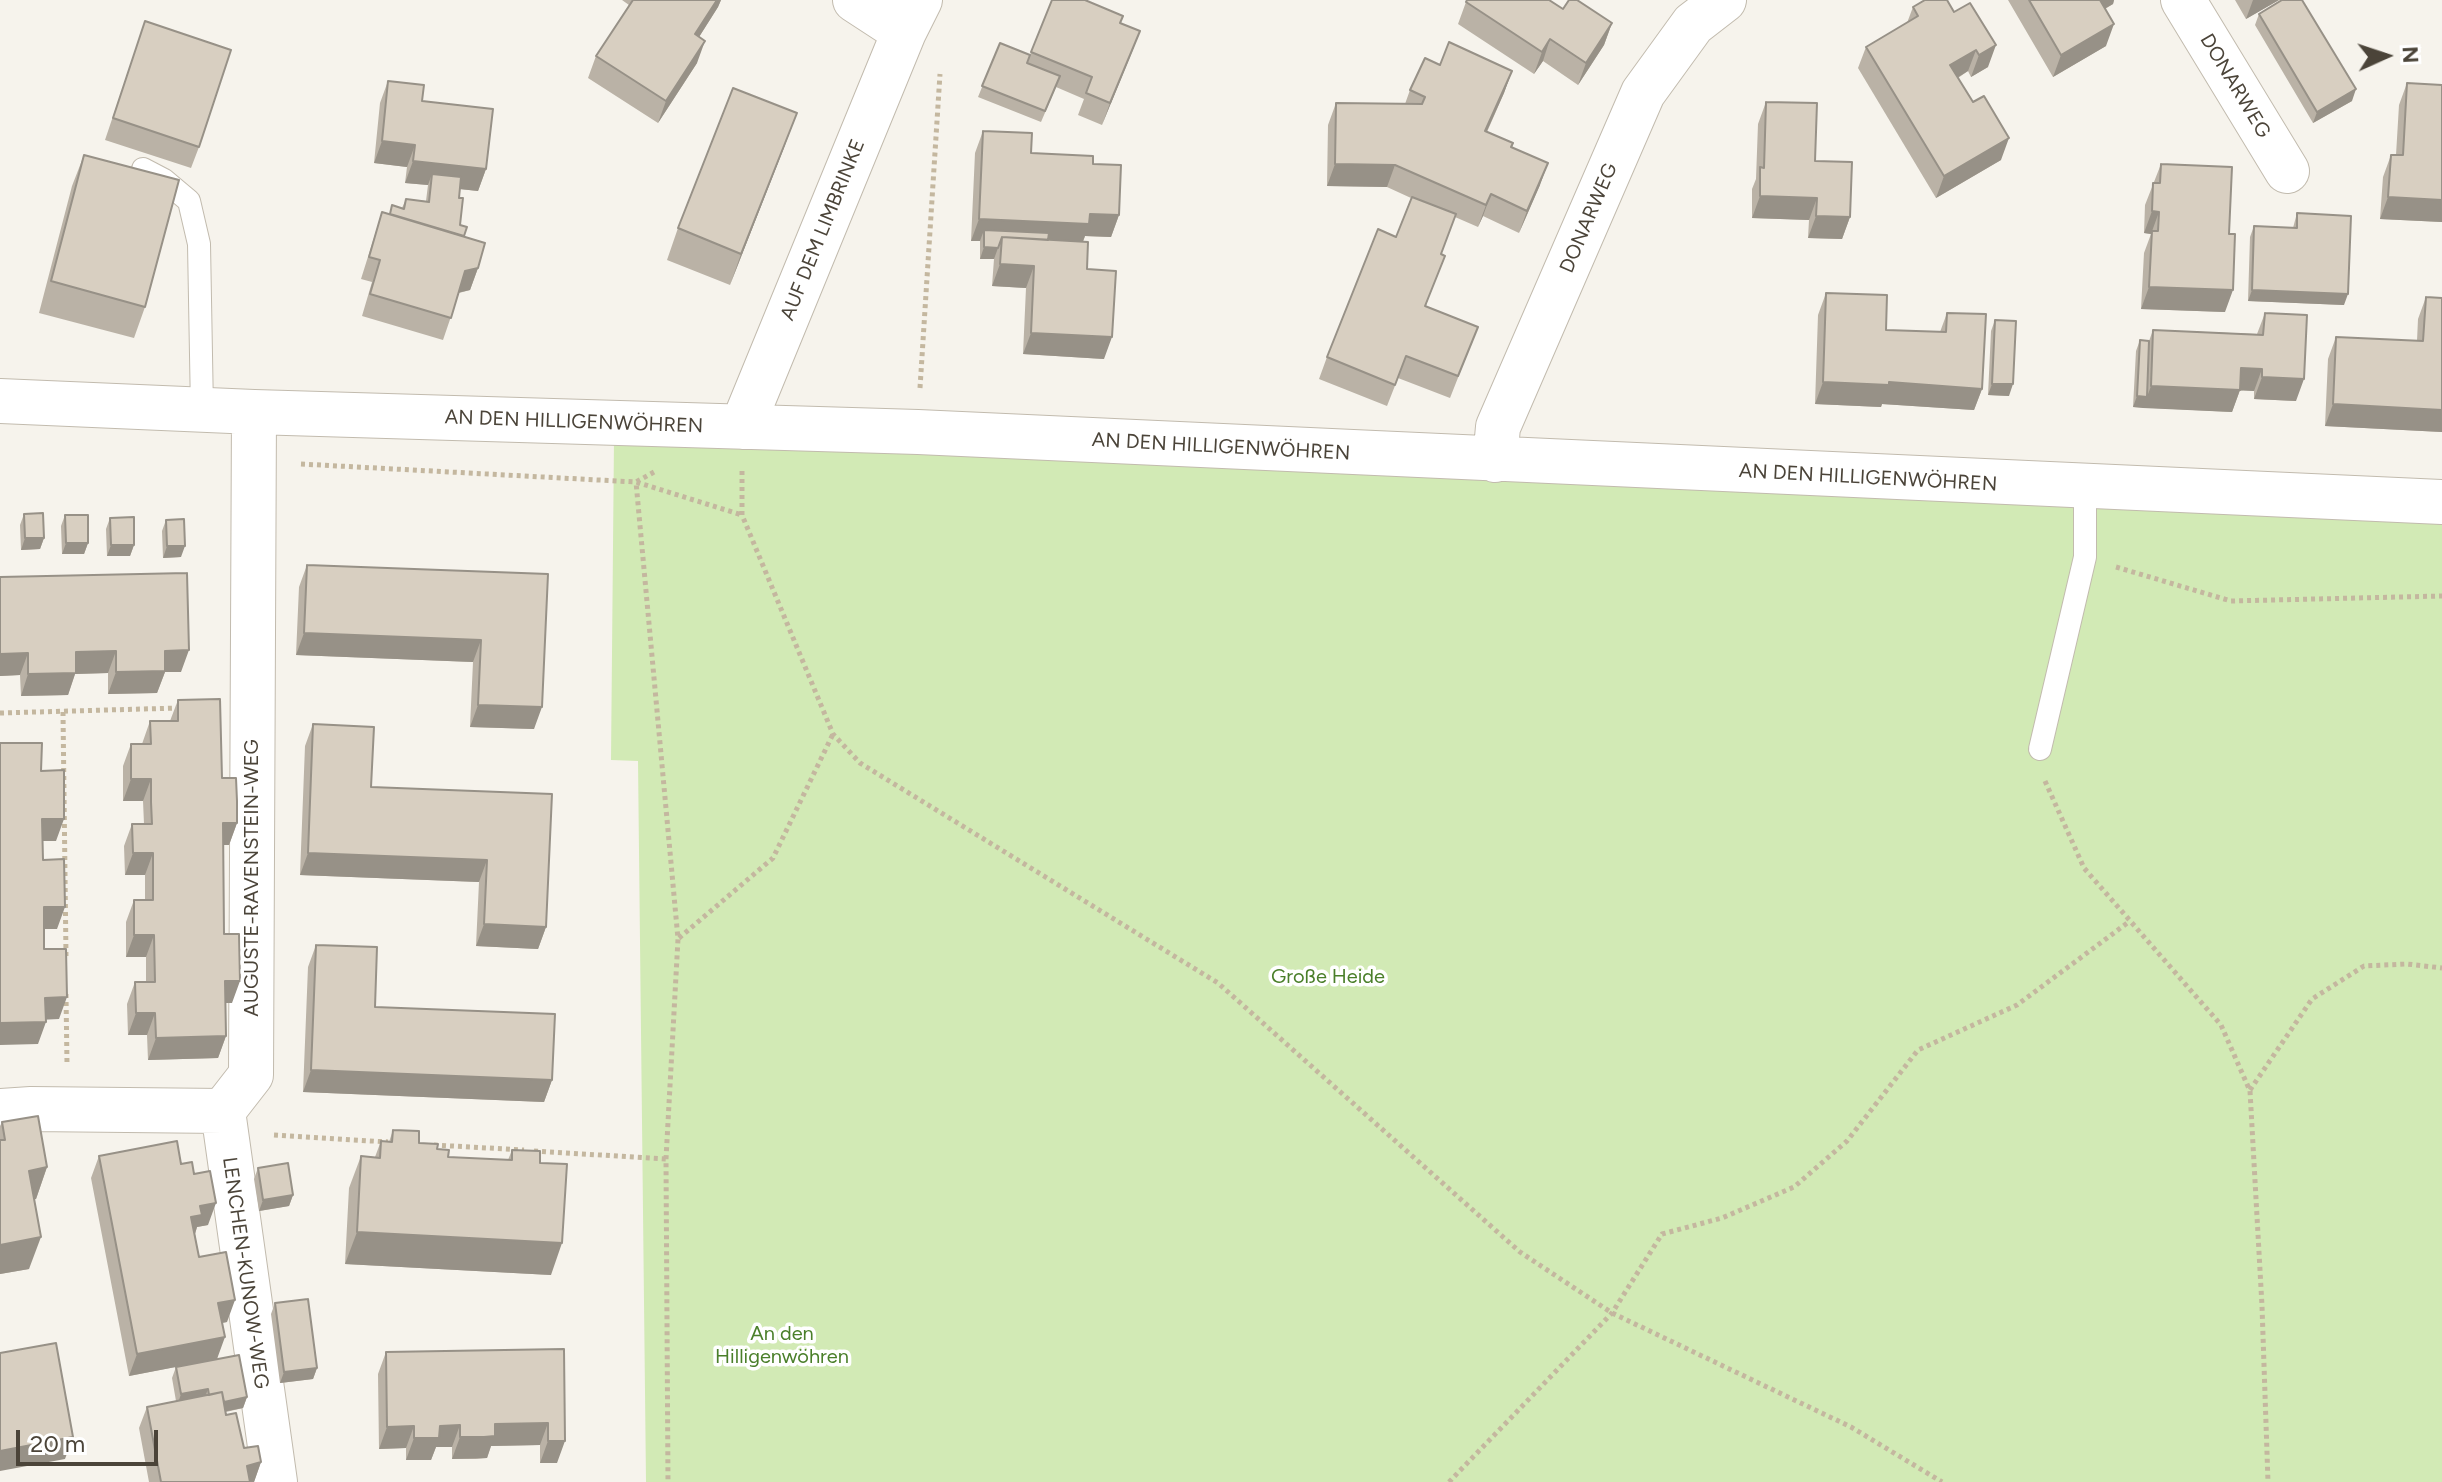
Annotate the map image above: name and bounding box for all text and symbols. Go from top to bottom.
north arrow [2346,16,2426,96]
street label: DONARWEG [2195,30,2275,142]
text: N [2397,46,2424,64]
street label: AUF DEM LIMBRINKE [776,136,870,324]
street label: DONARWEG [1555,159,1623,277]
street label: AN DEN HILLIGENWÖHREN [444,405,704,439]
street label: AN DEN HILLIGENWÖHREN [1091,428,1351,466]
street label: AN DEN HILLIGENWÖHREN [1738,459,1998,497]
street label: AUGUSTE-RAVENSTEIN-WEG [240,739,264,1017]
park label: Große Heide [1271,965,1385,989]
street label: LENCHEN-KUNOW-WEG [217,1156,273,1390]
park label: An den Hilligenwöhren [715,1322,849,1369]
scale bar [20,1414,162,1464]
text: 20 m [30,1429,85,1458]

